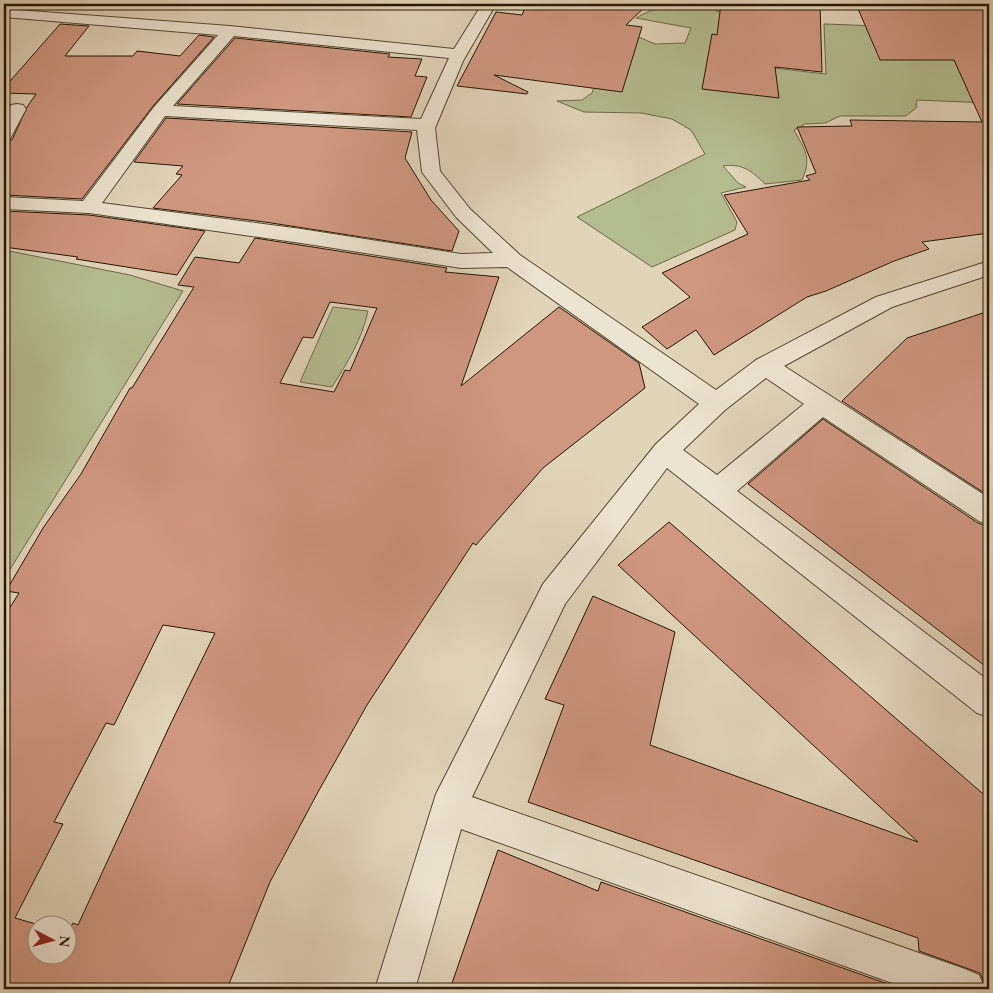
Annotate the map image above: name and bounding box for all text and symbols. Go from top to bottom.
north arrow [28,916,78,966]
text: N [55,935,74,949]

